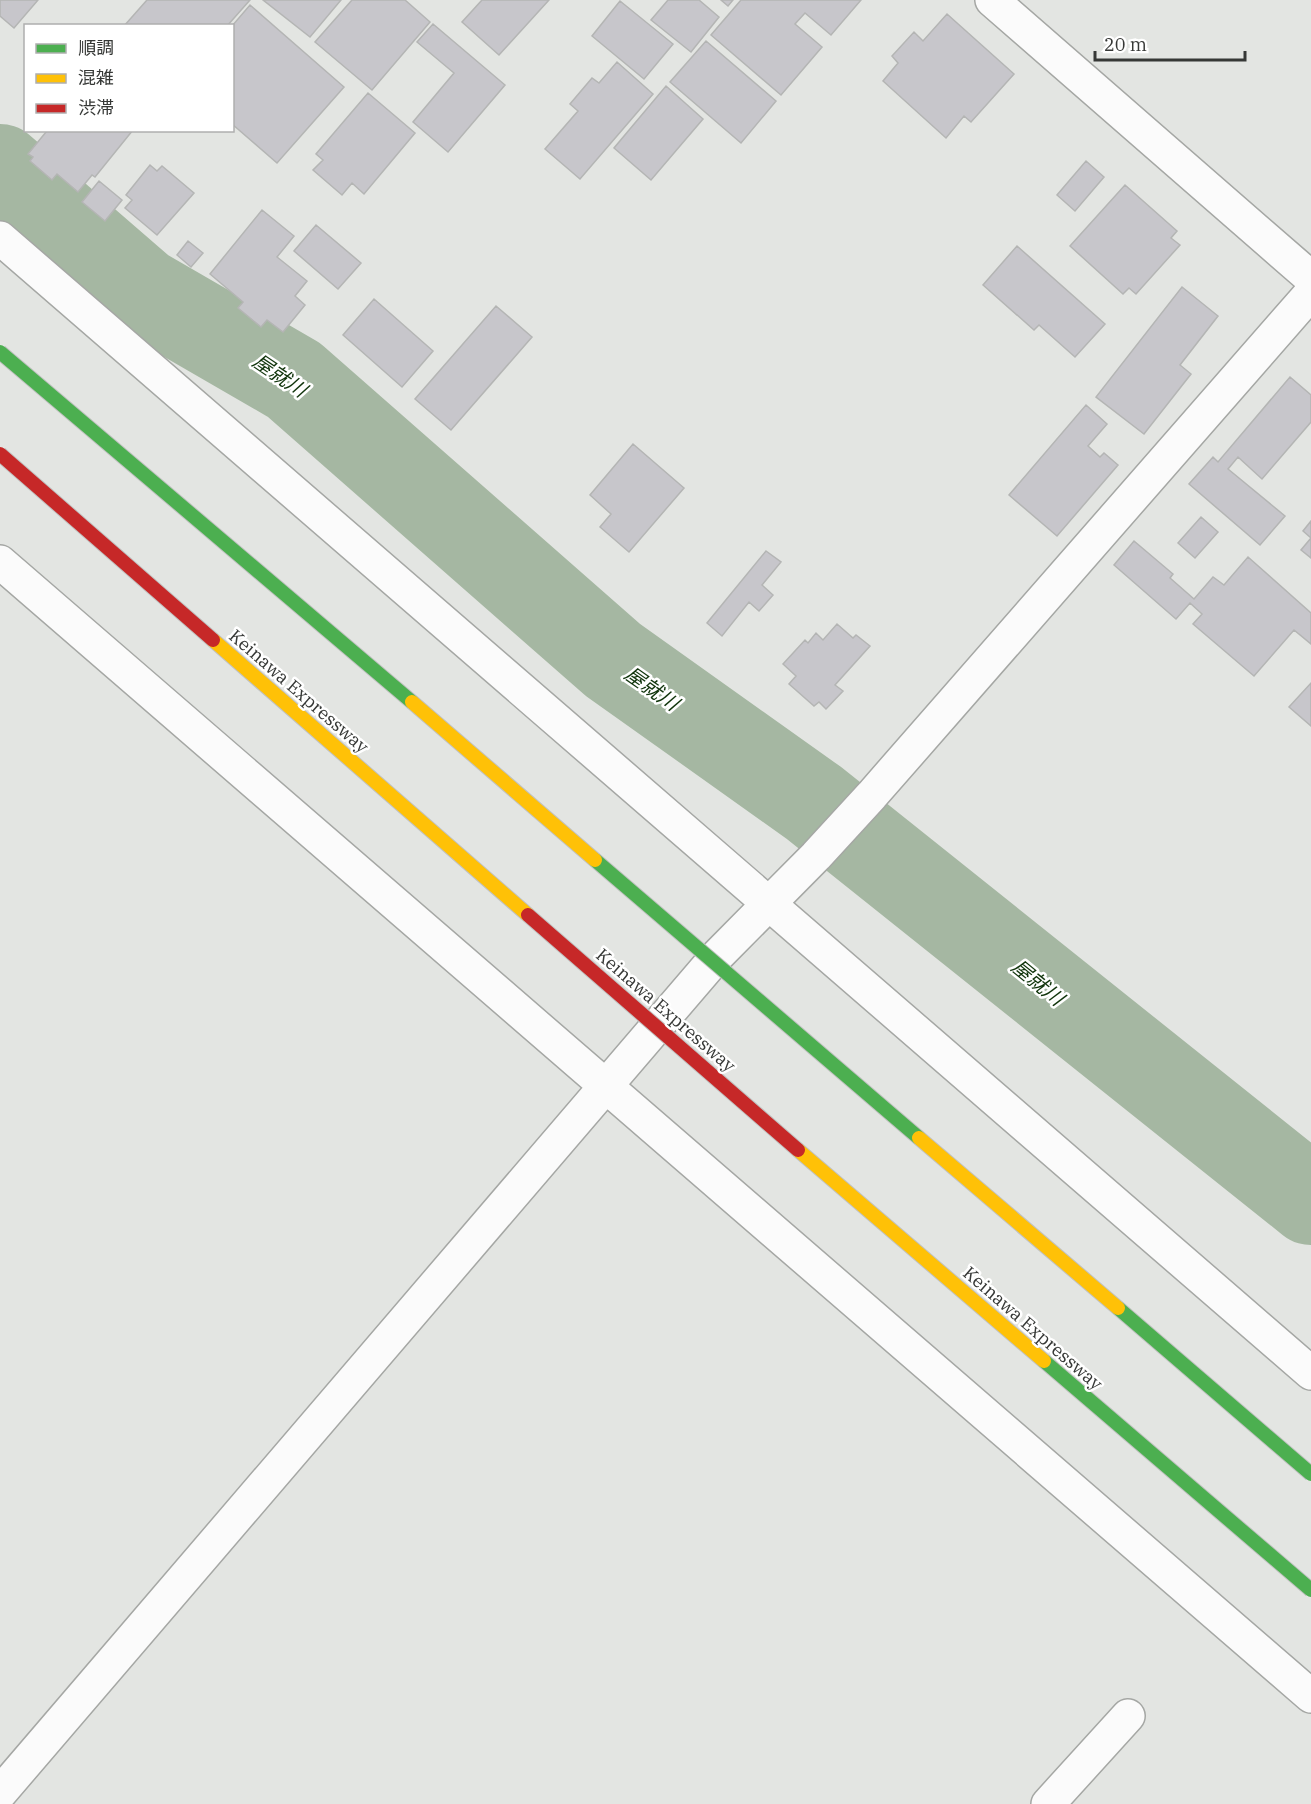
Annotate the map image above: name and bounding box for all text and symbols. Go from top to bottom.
legend [24,24,234,132]
scale bar [1095,24,1245,62]
text: 20 m [1104,33,1147,56]
text: 順調 [78,36,114,59]
text: 混雑 [78,66,114,89]
text: 渋滞 [78,96,114,119]
water label: 屋就川 [248,347,314,404]
street label: Keinawa Expressway [225,624,374,758]
water label: 屋就川 [620,660,686,717]
street label: Keinawa Expressway [592,943,741,1077]
water label: 屋就川 [1006,953,1071,1013]
street label: Keinawa Expressway [959,1261,1108,1395]

